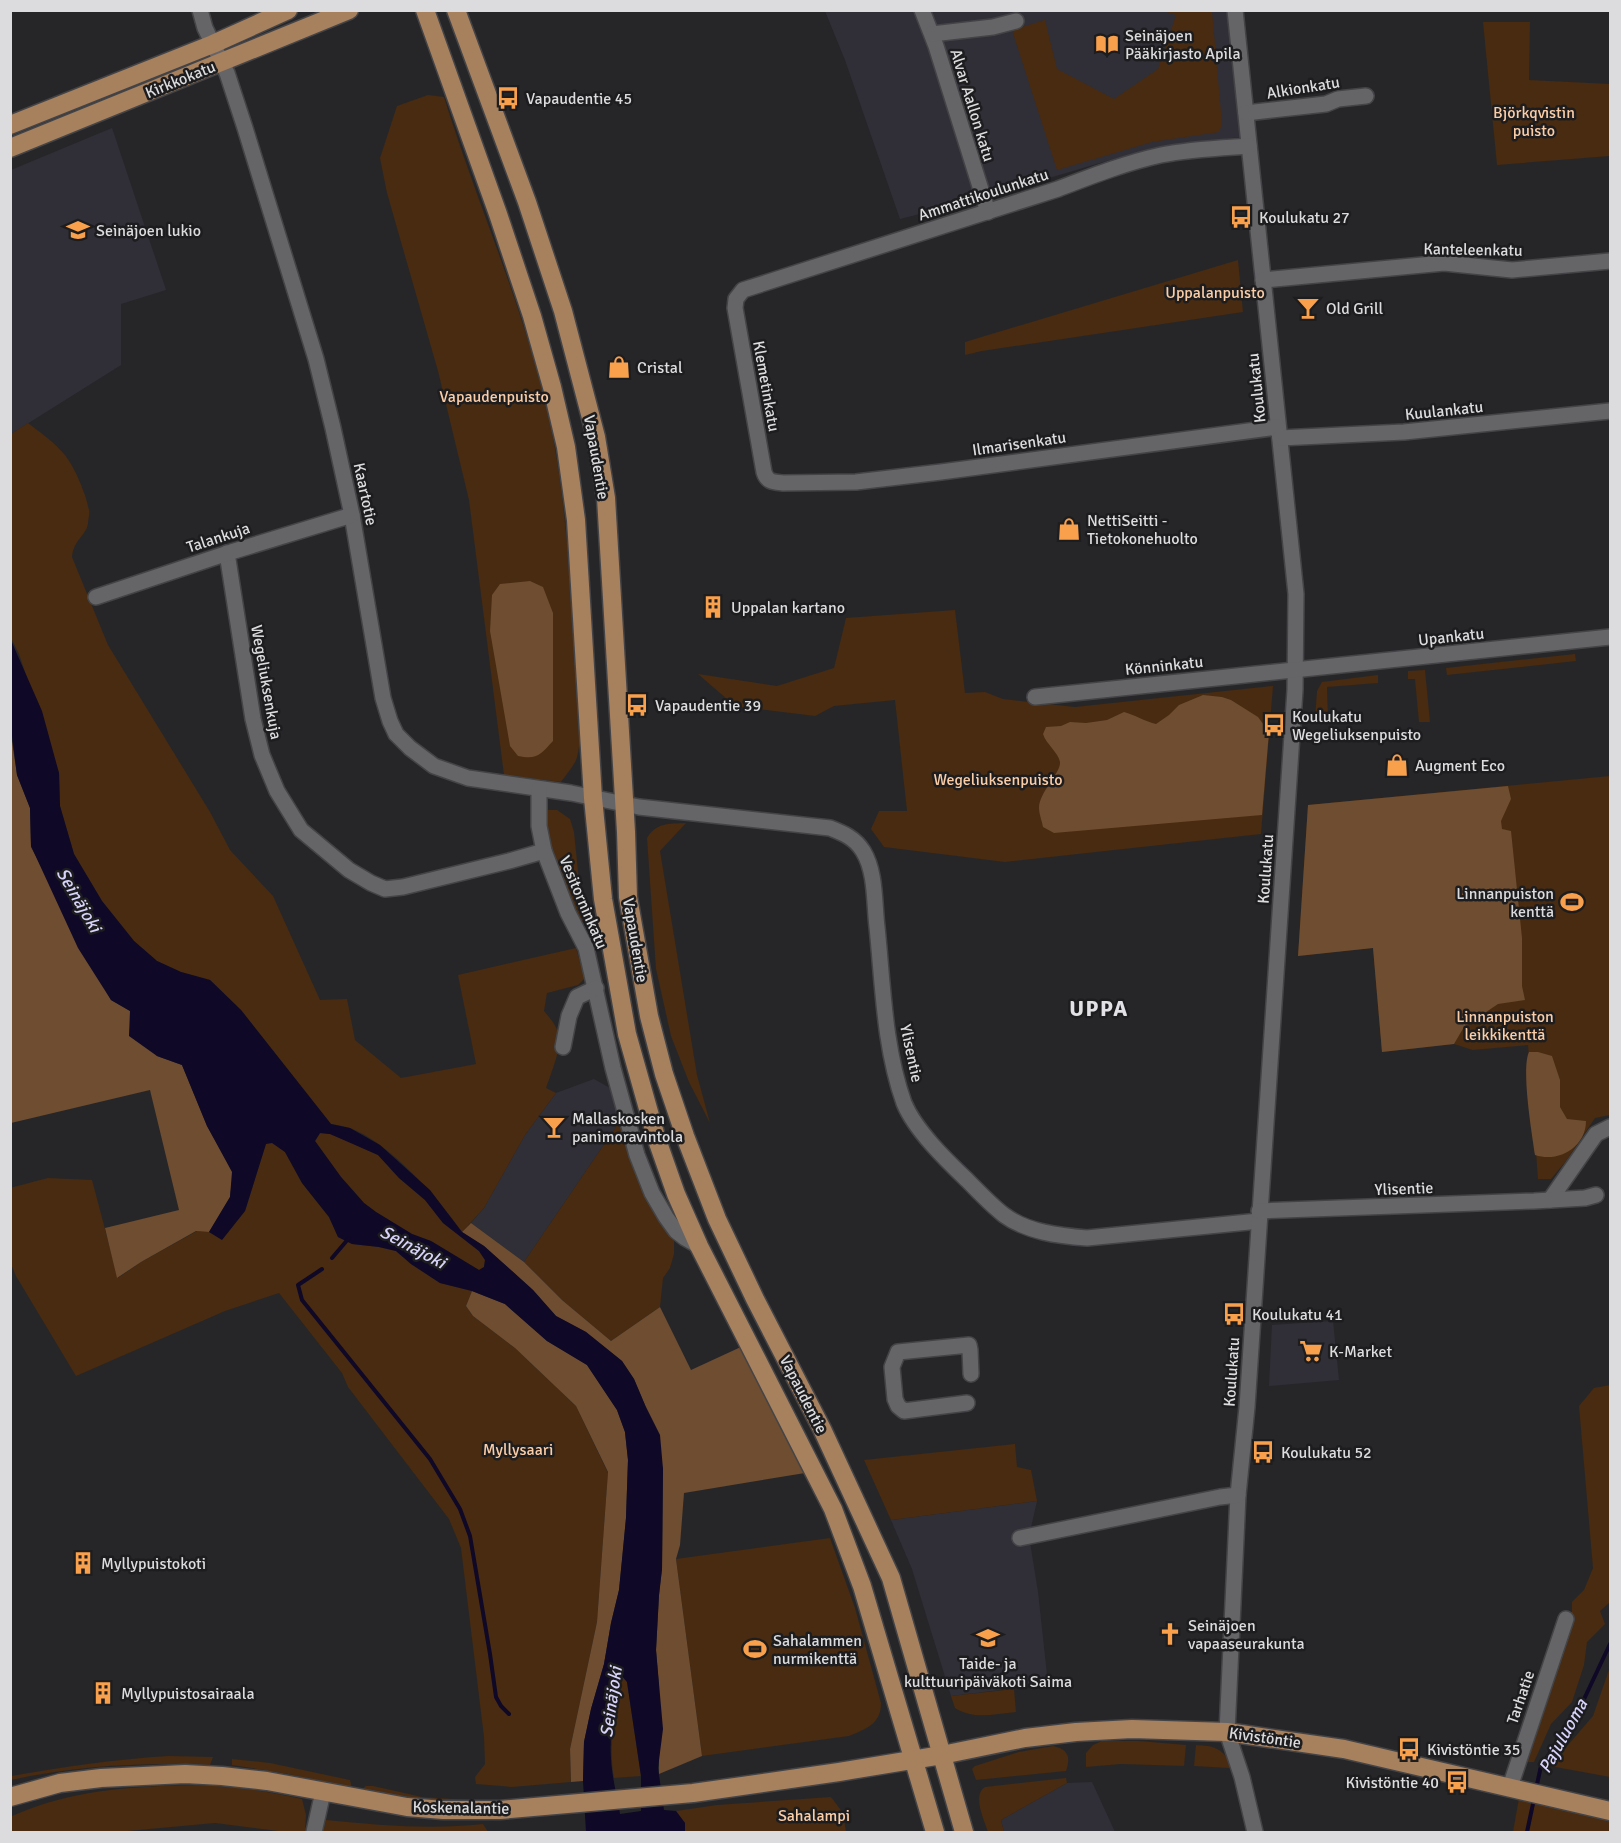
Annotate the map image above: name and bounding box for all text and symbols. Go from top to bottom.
place label: Seinäjoen Pääkirjasto Apila [1125,26,1241,64]
library icon: Seinäjoen Pääkirjasto Apila [1094,31,1120,57]
street label: Alvar Aallon katu [945,47,999,164]
street label: Kirkkokatu [142,57,218,103]
street label: Alkionkatu [1265,72,1341,104]
bus stop icon: Vapaudentie 45 [495,85,521,111]
place label: Vapaudentie 45 [526,89,632,109]
park label: Björkqvistin puisto [1493,103,1575,141]
street label: Ammattikoulunkatu [916,164,1051,225]
bus stop icon: Koulukatu 27 [1228,204,1254,230]
place label: Koulukatu 27 [1259,208,1350,228]
school or university icon: Seinäjoen lukio [65,217,91,243]
place label: Seinäjoen lukio [96,221,201,241]
street label: Kanteleenkatu [1423,239,1523,261]
park label: Uppalanpuisto [1165,283,1265,303]
bar icon: Old Grill [1295,295,1321,321]
place label: Old Grill [1326,299,1383,319]
street label: Klemetinkatu [748,339,784,433]
street label: Koulukatu [1243,352,1271,424]
shop icon: Cristal [606,354,632,380]
place label: Cristal [637,358,683,378]
park label: Vapaudenpuisto [439,387,549,407]
street label: Kuulankatu [1404,397,1484,425]
street label: Vapaudentie [579,413,613,501]
street label: Ilmarisenkatu [971,427,1067,460]
street label: Kaartotie [349,461,381,527]
place label: NettiSeitti - Tietokonehuolto [1087,511,1198,549]
shop icon: NettiSeitti - Tietokonehuolto [1056,516,1082,542]
street label: Talankuja [184,518,252,558]
building icon: Uppalan kartano [700,594,726,620]
place label: Uppalan kartano [731,598,845,618]
street label: Wegeliuksenkuja [246,623,286,741]
street label: Upankatu [1417,624,1485,650]
street label: Könninkatu [1124,652,1204,680]
bus stop icon: Vapaudentie 39 [624,692,650,718]
place label: Vapaudentie 39 [655,696,761,716]
place label: Koulukatu Wegeliuksenpuisto [1292,707,1421,745]
bus stop icon: Koulukatu Wegeliuksenpuisto [1261,712,1287,738]
shop icon: Augment Eco [1384,752,1410,778]
place label: Augment Eco [1415,756,1505,776]
park label: Wegeliuksenpuisto [933,770,1063,790]
street label: Koulukatu [1254,833,1278,905]
street label: Vesitorninkatu [554,853,612,952]
water label: Seinäjoki [52,864,107,938]
place label: Linnanpuiston kenttä [1456,884,1554,922]
sports icon: Linnanpuiston kenttä [1559,889,1585,915]
street label: Vapaudentie [618,896,652,984]
district label: UPPA [1069,995,1129,1022]
park label: Linnanpuiston leikkikenttä [1456,1007,1554,1045]
street label: Ylisentie [895,1022,927,1084]
place label: Mallaskosken panimoravintola [572,1109,683,1147]
bar icon: Mallaskosken panimoravintola [541,1114,567,1140]
street label: Ylisentie [1374,1178,1434,1200]
water label: Seinäjoki [376,1221,451,1274]
bus stop icon: Koulukatu 41 [1221,1301,1247,1327]
place label: Koulukatu 41 [1252,1305,1343,1325]
street label: Koulukatu [1220,1336,1244,1408]
supermarket icon: K-Market [1298,1338,1324,1364]
place label: K-Market [1329,1342,1393,1362]
street label: Vapaudentie [775,1352,831,1437]
bus stop icon: Koulukatu 52 [1250,1439,1276,1465]
park label: Myllysaari [483,1440,553,1460]
place label: Koulukatu 52 [1281,1443,1372,1463]
building icon: Myllypuistokoti [70,1550,96,1576]
place label: Myllypuistokoti [101,1554,206,1574]
place label: Seinäjoen vapaaseurakunta [1188,1616,1305,1654]
church icon: Seinäjoen vapaaseurakunta [1157,1621,1183,1647]
school or university icon: Taide- ja kulttuuripäiväkoti Saima [975,1625,1001,1651]
place label: Sahalammen nurmikenttä [773,1631,862,1669]
sports icon: Sahalammen nurmikenttä [742,1636,768,1662]
place label: Taide- ja kulttuuripäiväkoti Saima [904,1654,1072,1692]
water label: Seinäjoki [595,1663,627,1739]
street label: Tarhatie [1502,1668,1539,1727]
building icon: Myllypuistosairaala [90,1680,116,1706]
place label: Myllypuistosairaala [121,1684,255,1704]
water label: Pajuluoma [1534,1694,1593,1777]
street label: Kivistöntie [1227,1723,1302,1753]
bus stop icon: Kivistöntie 35 [1396,1736,1422,1762]
place label: Kivistöntie 35 [1427,1740,1521,1760]
bus stop icon: Kivistöntie 40 [1444,1769,1470,1795]
place label: Kivistöntie 40 [1346,1773,1439,1793]
street label: Koskenalantie [412,1797,510,1819]
park label: Sahalampi [778,1806,850,1826]

